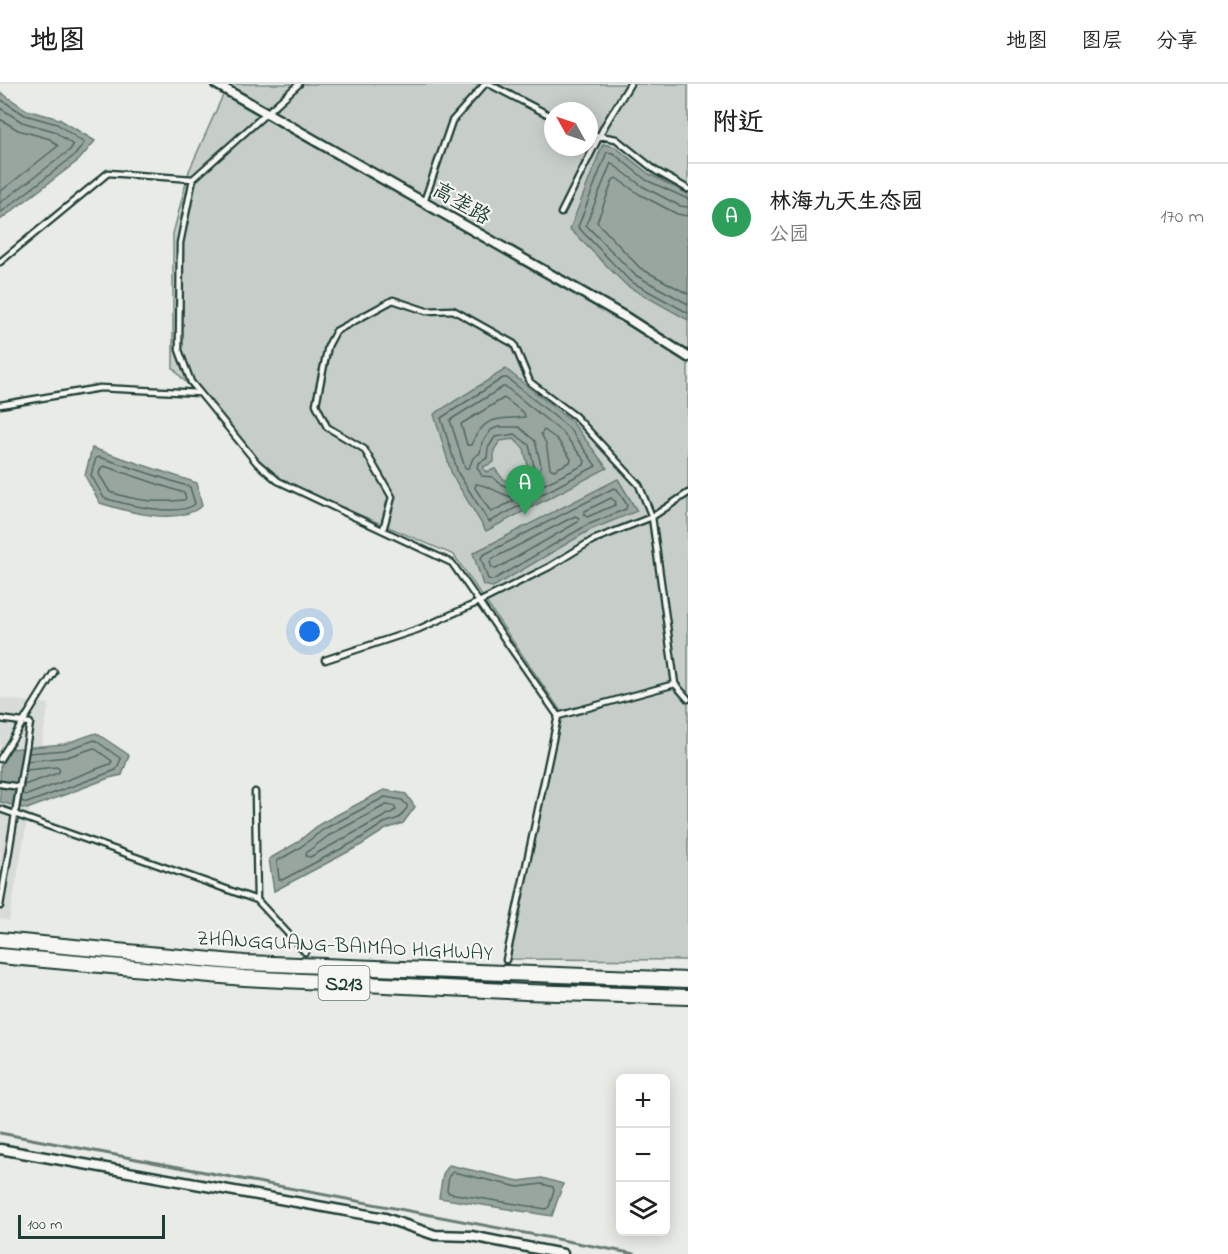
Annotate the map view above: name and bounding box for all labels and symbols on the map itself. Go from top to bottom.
north arrow [544,102,598,156]
street label: 高垄路 [426,176,496,233]
pin: A [506,466,544,515]
your location [295,617,324,646]
street label: ZHANGGUANG-BAIMAO HIGHWAY [196,924,494,970]
road number: S213 [318,966,370,1000]
scale bar [18,1212,165,1240]

